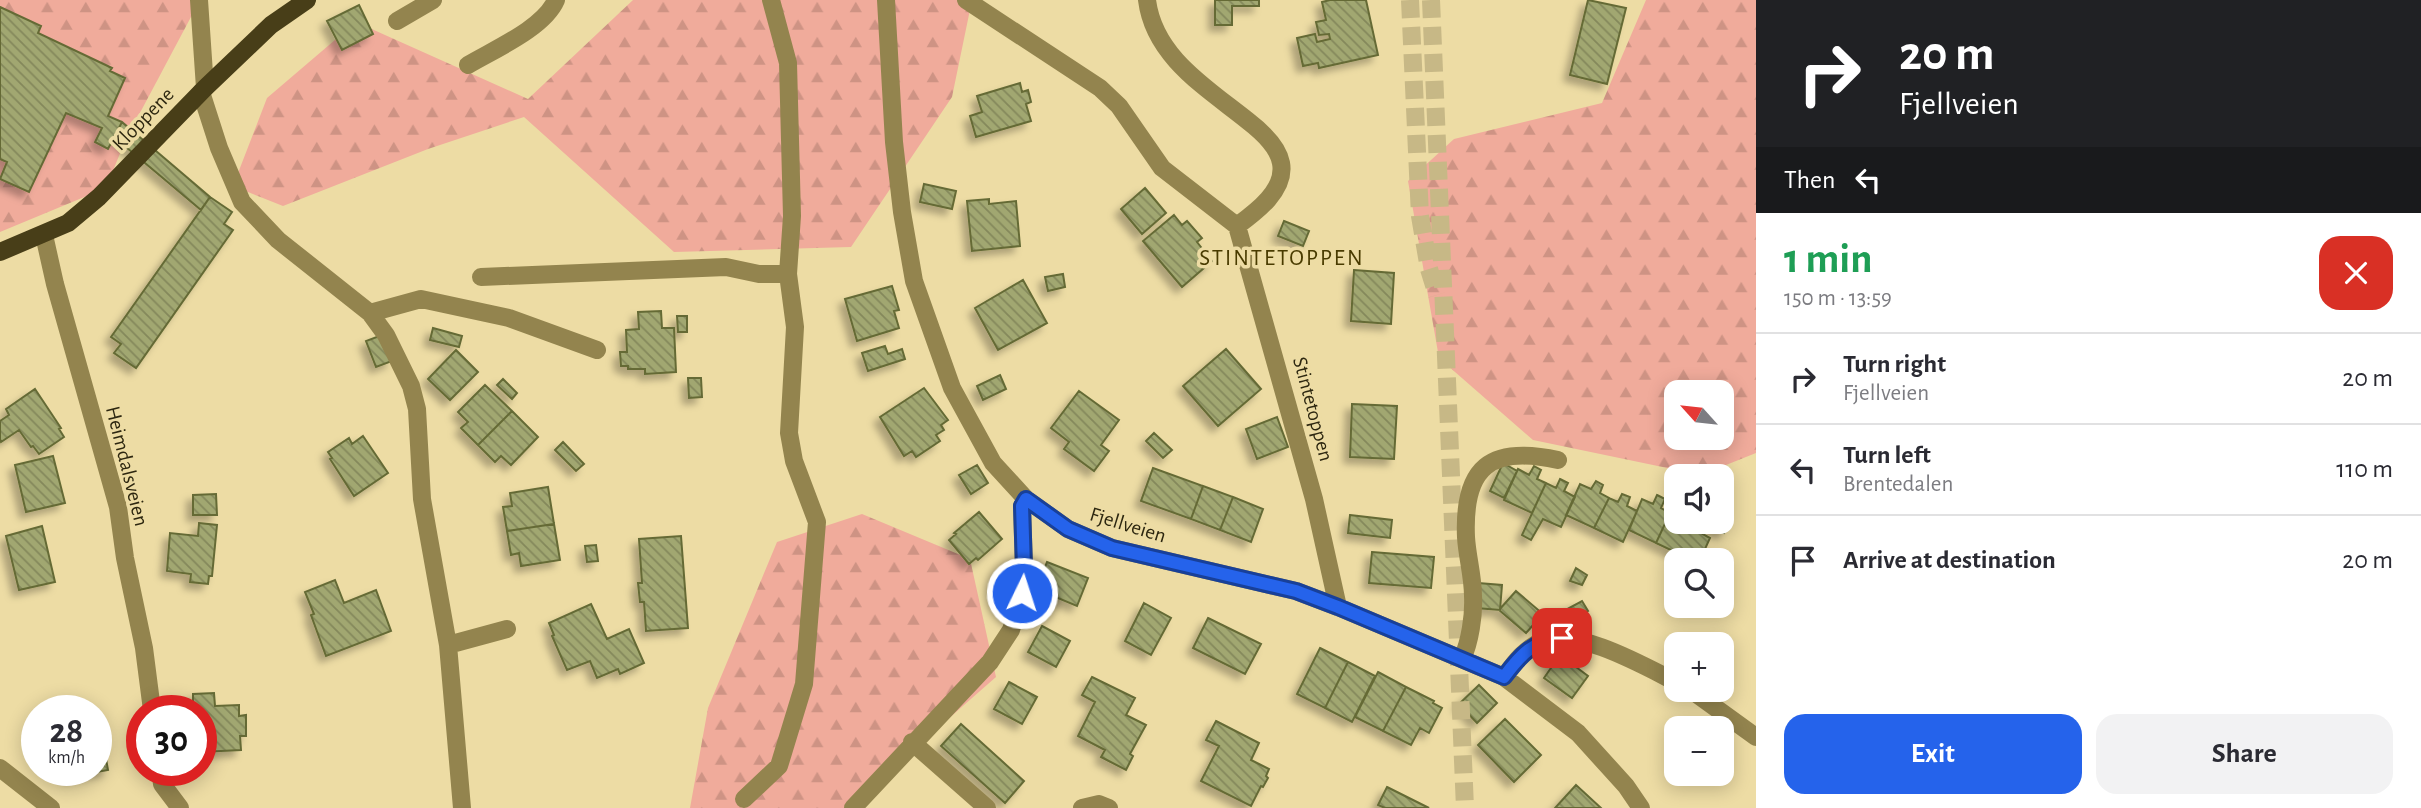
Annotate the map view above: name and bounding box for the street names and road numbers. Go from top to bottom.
street label: Kloppene [108,83,178,155]
street label: Stintetoppen [1289,354,1337,464]
street label: Heimdalsveien [102,404,152,528]
street label: Fjellveien [1087,503,1169,547]

